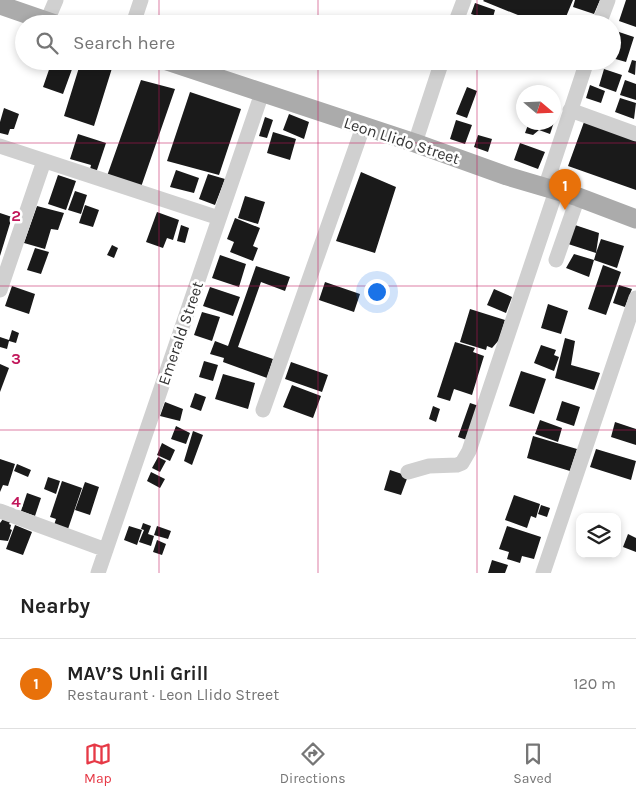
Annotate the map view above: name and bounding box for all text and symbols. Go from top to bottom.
search box [15,15,621,70]
icon: search [33,29,61,57]
text: Search here [73,32,175,54]
north arrow [516,85,561,130]
street label: Leon Llido Street [342,113,462,168]
pin: 1 [549,169,581,210]
text: 2 [11,206,21,225]
street label: Emerald Street [154,279,207,388]
your location [364,279,390,305]
text: 3 [11,349,21,368]
text: 4 [11,492,21,511]
map controls [576,513,621,558]
button: layers [576,513,621,558]
text: Nearby [20,594,90,618]
text: MAV’S Unli Grill [67,663,208,685]
text: 1 [33,674,39,693]
text: 120 m [573,674,616,693]
text: Restaurant · Leon Llido Street [67,685,279,704]
tab: Map [84,740,112,787]
tab: Directions [280,740,346,787]
tab: Saved [513,740,552,787]

